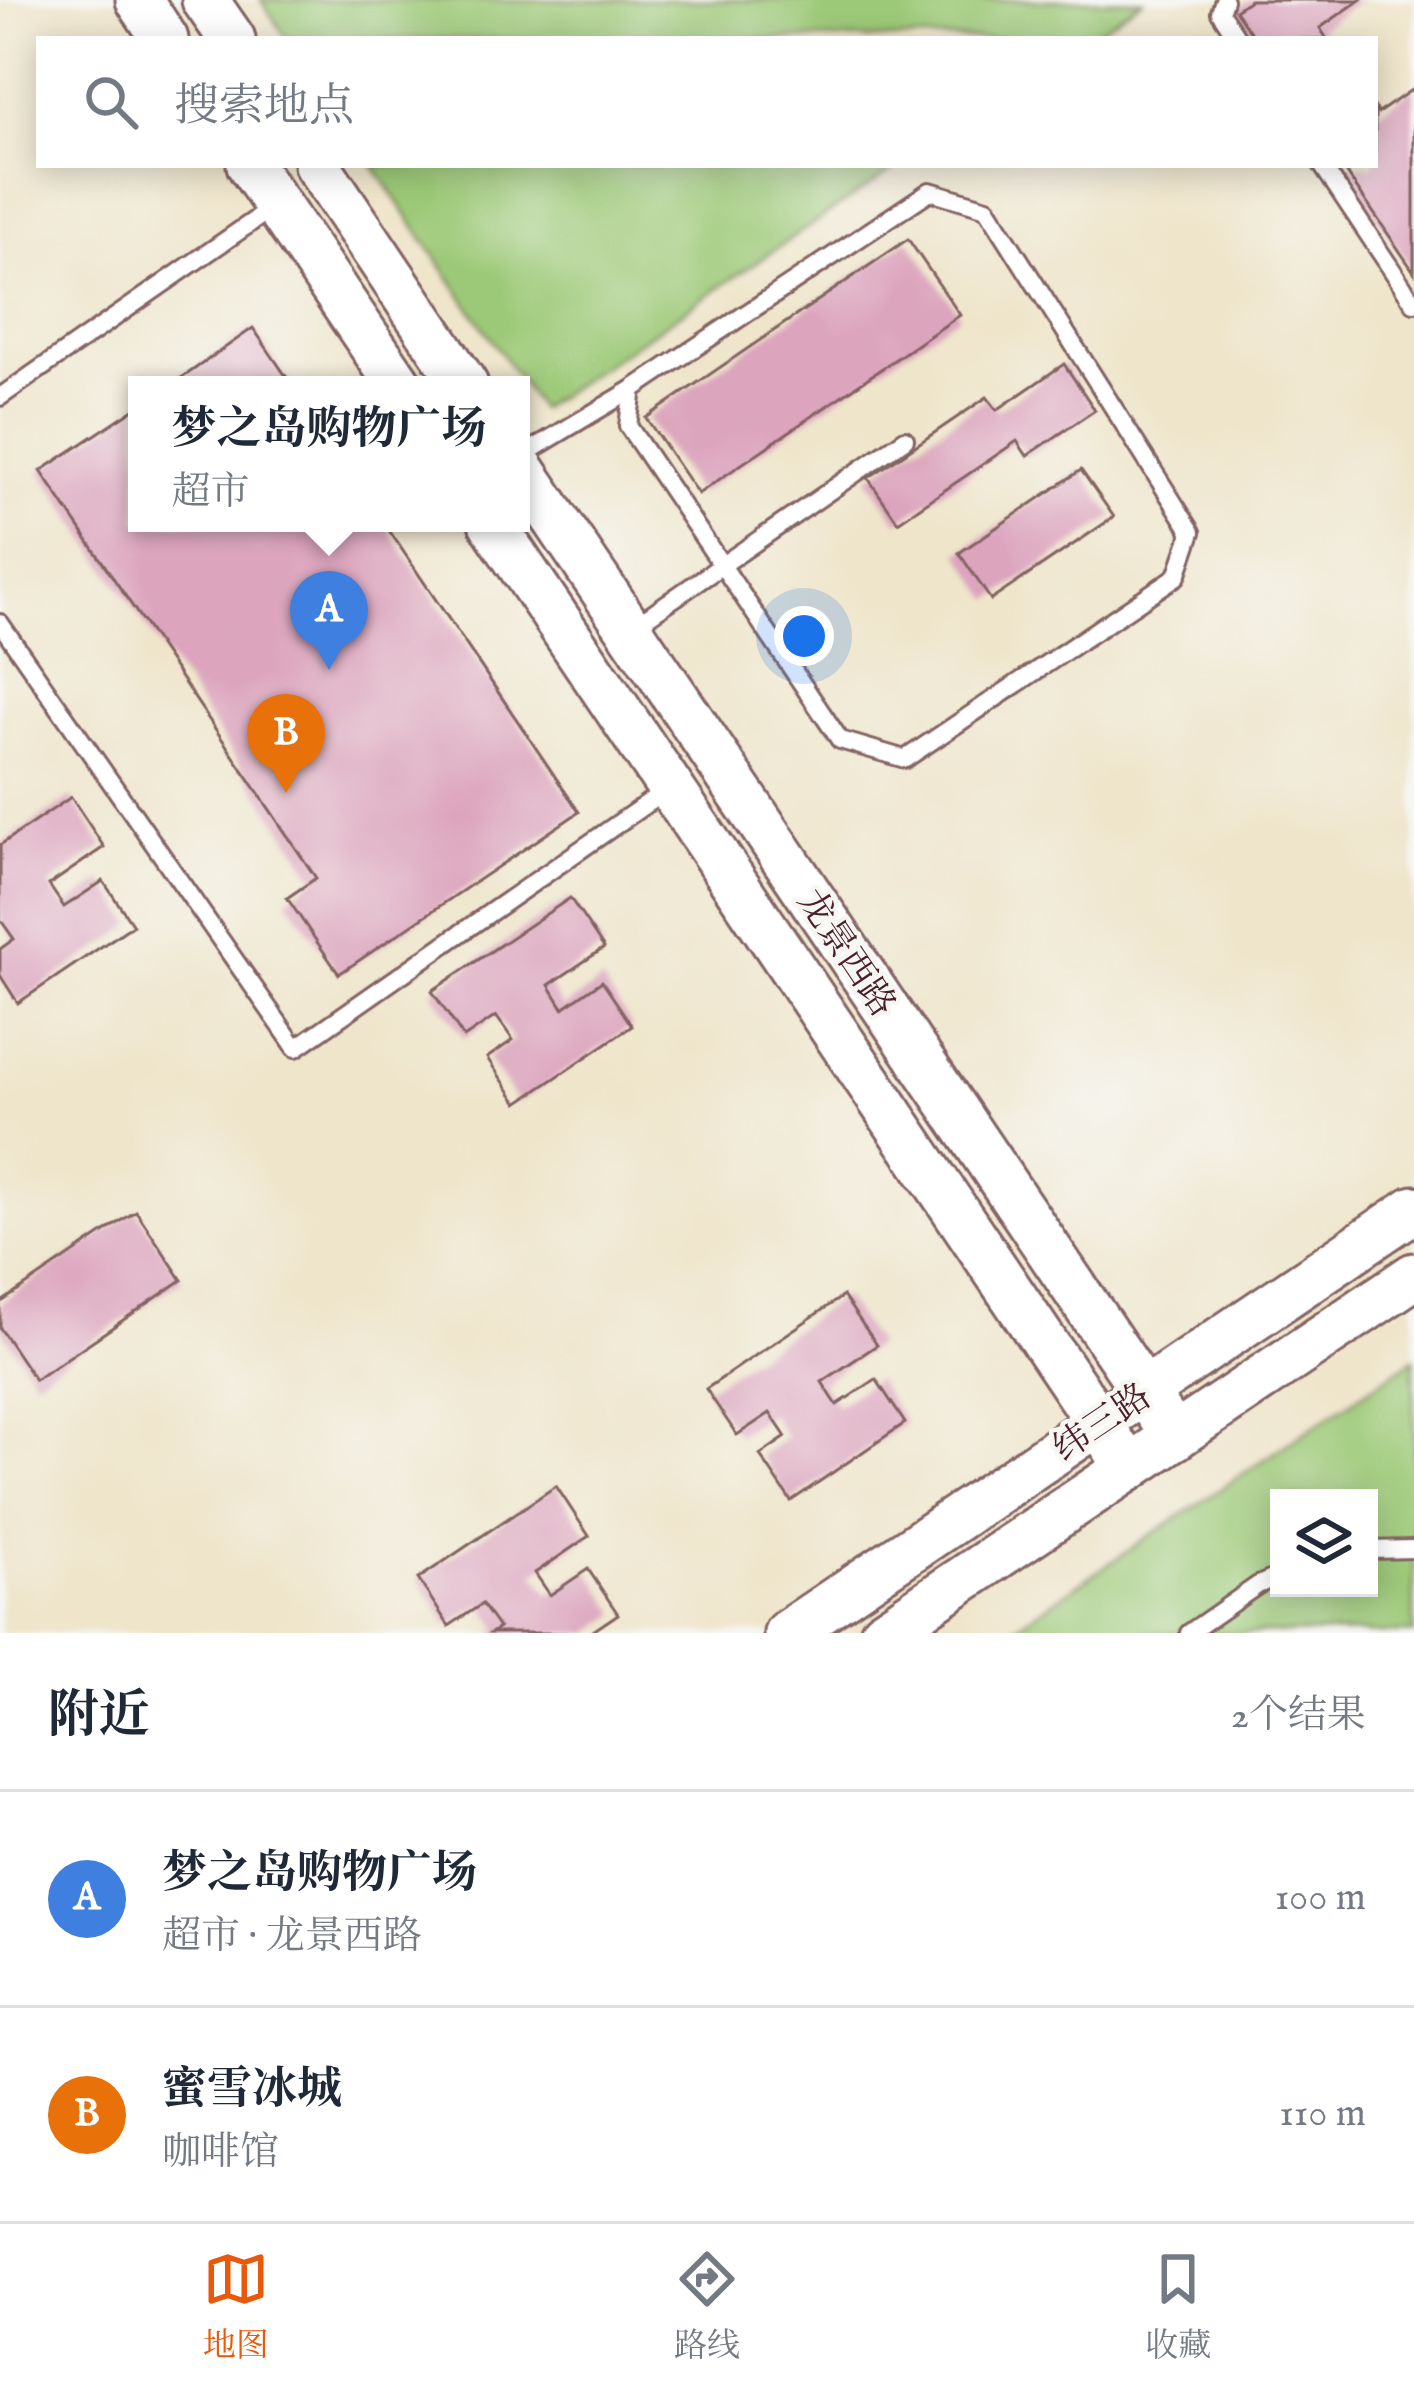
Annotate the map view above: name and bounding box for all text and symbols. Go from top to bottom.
search box [36,36,1378,168]
icon: search [78,69,144,135]
text: 搜索地点 [174,79,354,136]
popup [128,376,530,532]
text: 梦之岛购物广场 [171,402,487,459]
text: 超市 [171,469,250,518]
pin: A [290,571,368,670]
your location [774,606,834,666]
pin: B [247,694,325,793]
street label: 龙景西路 [786,881,905,1026]
street label: 纬三路 [1045,1374,1160,1473]
map controls [1270,1489,1378,1597]
button: layers [1270,1489,1378,1597]
text: 附近 [48,1685,150,1750]
text: 2个结果 [1231,1692,1366,1741]
text: 梦之岛购物广场 [162,1846,477,1903]
text: A [74,1874,100,1923]
text: 100 m [1275,1874,1366,1923]
text: 超市 · 龙景西路 [162,1913,422,1962]
text: 蜜雪冰城 [162,2062,342,2119]
text: B [74,2090,100,2139]
text: 110 m [1279,2090,1366,2139]
text: 咖啡馆 [162,2129,279,2178]
tab: 地图 [203,2246,269,2368]
tab: 路线 [674,2246,740,2368]
tab: 收藏 [1145,2246,1211,2368]

